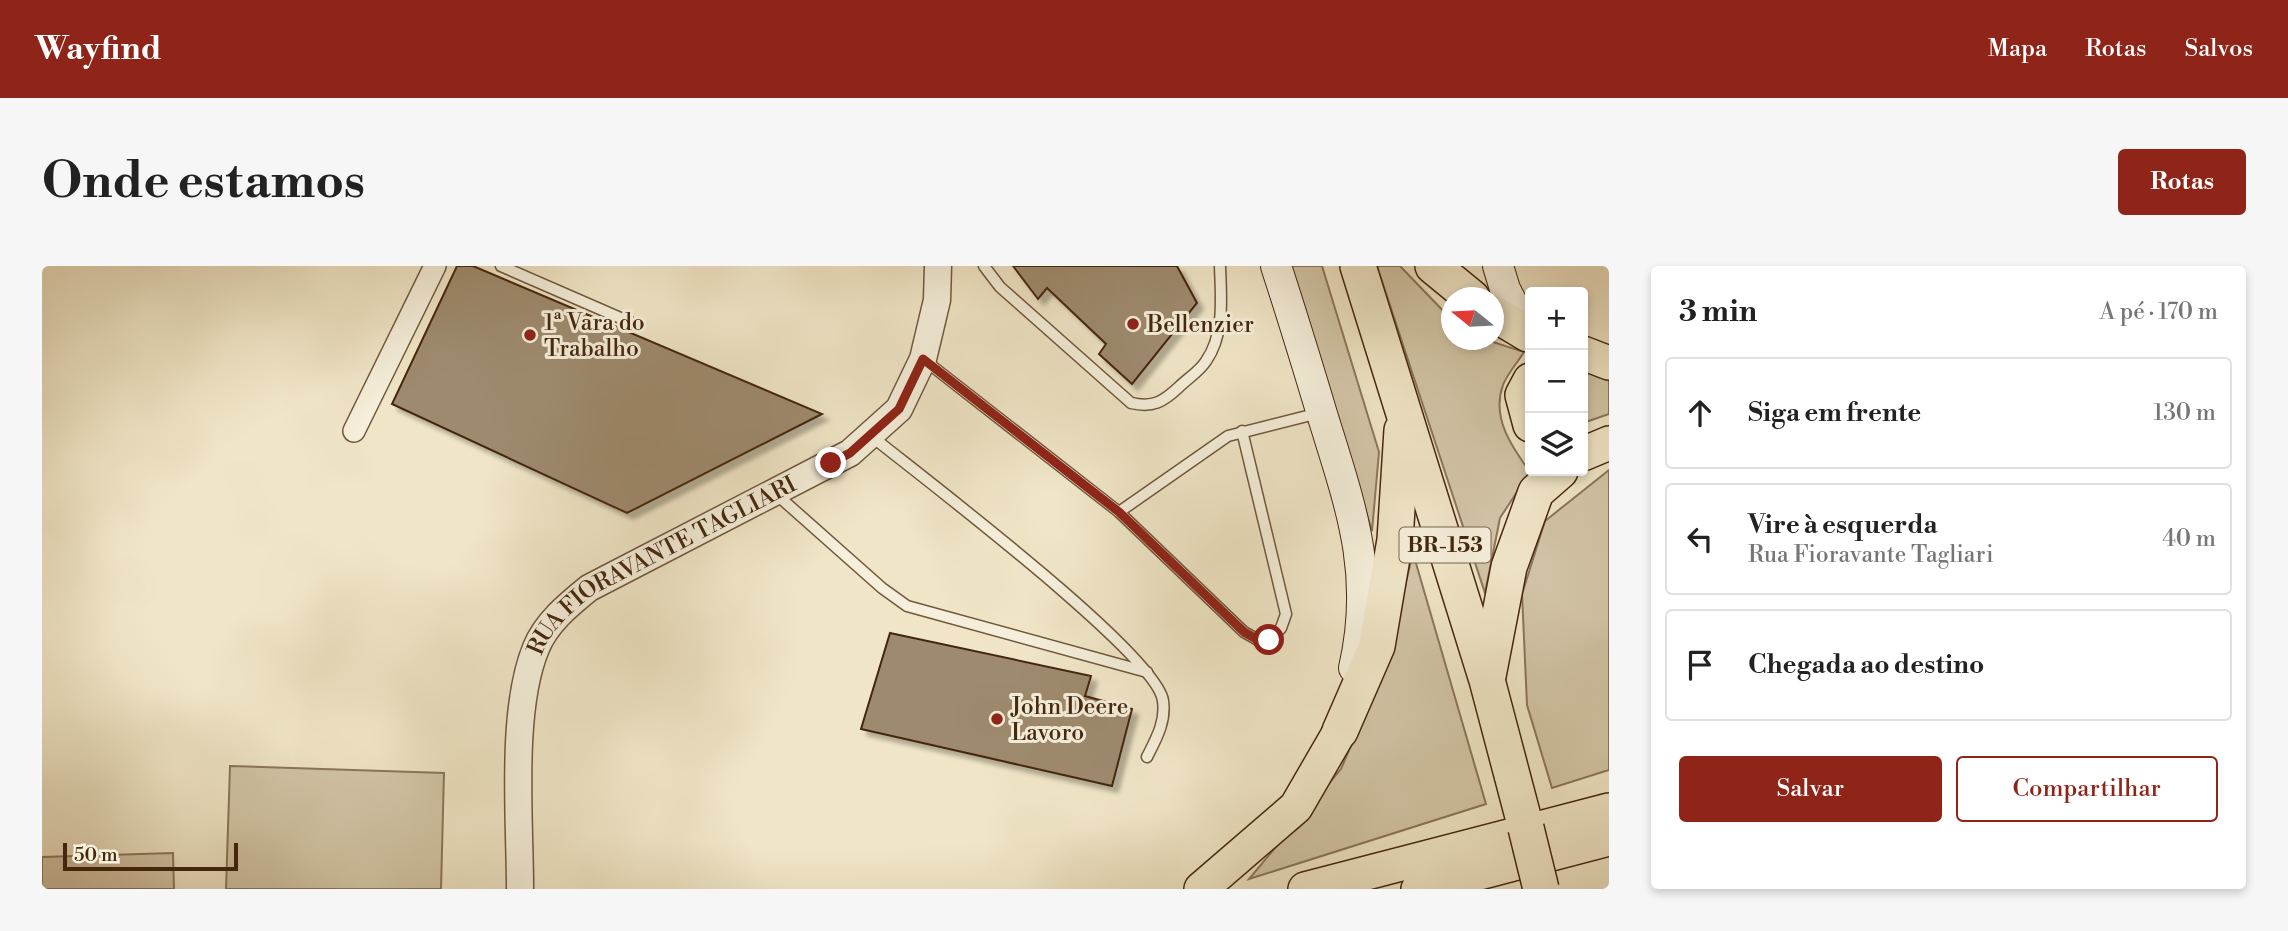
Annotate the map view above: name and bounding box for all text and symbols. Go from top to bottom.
text: Wayfind [35,29,162,70]
text: Mapa [1988,34,2047,64]
text: Rotas [2085,34,2146,64]
text: Salvos [2184,34,2253,64]
button: Rotas [2118,149,2246,215]
text: Onde estamos [42,152,365,213]
north arrow [1441,287,1504,350]
map controls [1525,287,1588,476]
button: + [1525,287,1588,350]
text: 3 min [1679,293,1757,331]
text: A pé · 170 m [2099,298,2218,326]
place label: 1ª Vara do Trabalho [544,309,645,363]
place label: Bellenzier [1146,311,1254,339]
marker: Bellenzier [1125,316,1141,332]
marker: 1ª Vara do Trabalho [522,327,538,343]
button: − [1525,350,1588,413]
icon: ahead [1681,394,1719,432]
text: Siga em frente [1748,397,1921,429]
text: 130 m [2153,399,2216,427]
button: layers [1525,413,1588,476]
route end [815,447,846,478]
street label: RUA FIORAVANTE TAGLIARI [522,470,801,659]
text: Vire à esquerda [1748,509,1938,541]
icon: left [1681,520,1719,558]
text: 40 m [2162,525,2216,553]
road number: BR-153 [1400,528,1490,562]
text: Rua Fioravante Tagliari [1748,541,1993,569]
route start [1253,624,1284,655]
icon: arrive [1681,646,1719,684]
text: Chegada ao destino [1748,649,1984,681]
place label: John Deere Lavoro [1010,693,1128,747]
marker: John Deere Lavoro [989,711,1005,727]
button: Salvar [1679,756,1942,822]
button: Compartilhar [1956,756,2218,822]
scale bar [63,840,238,872]
text: 50 m [74,843,118,867]

